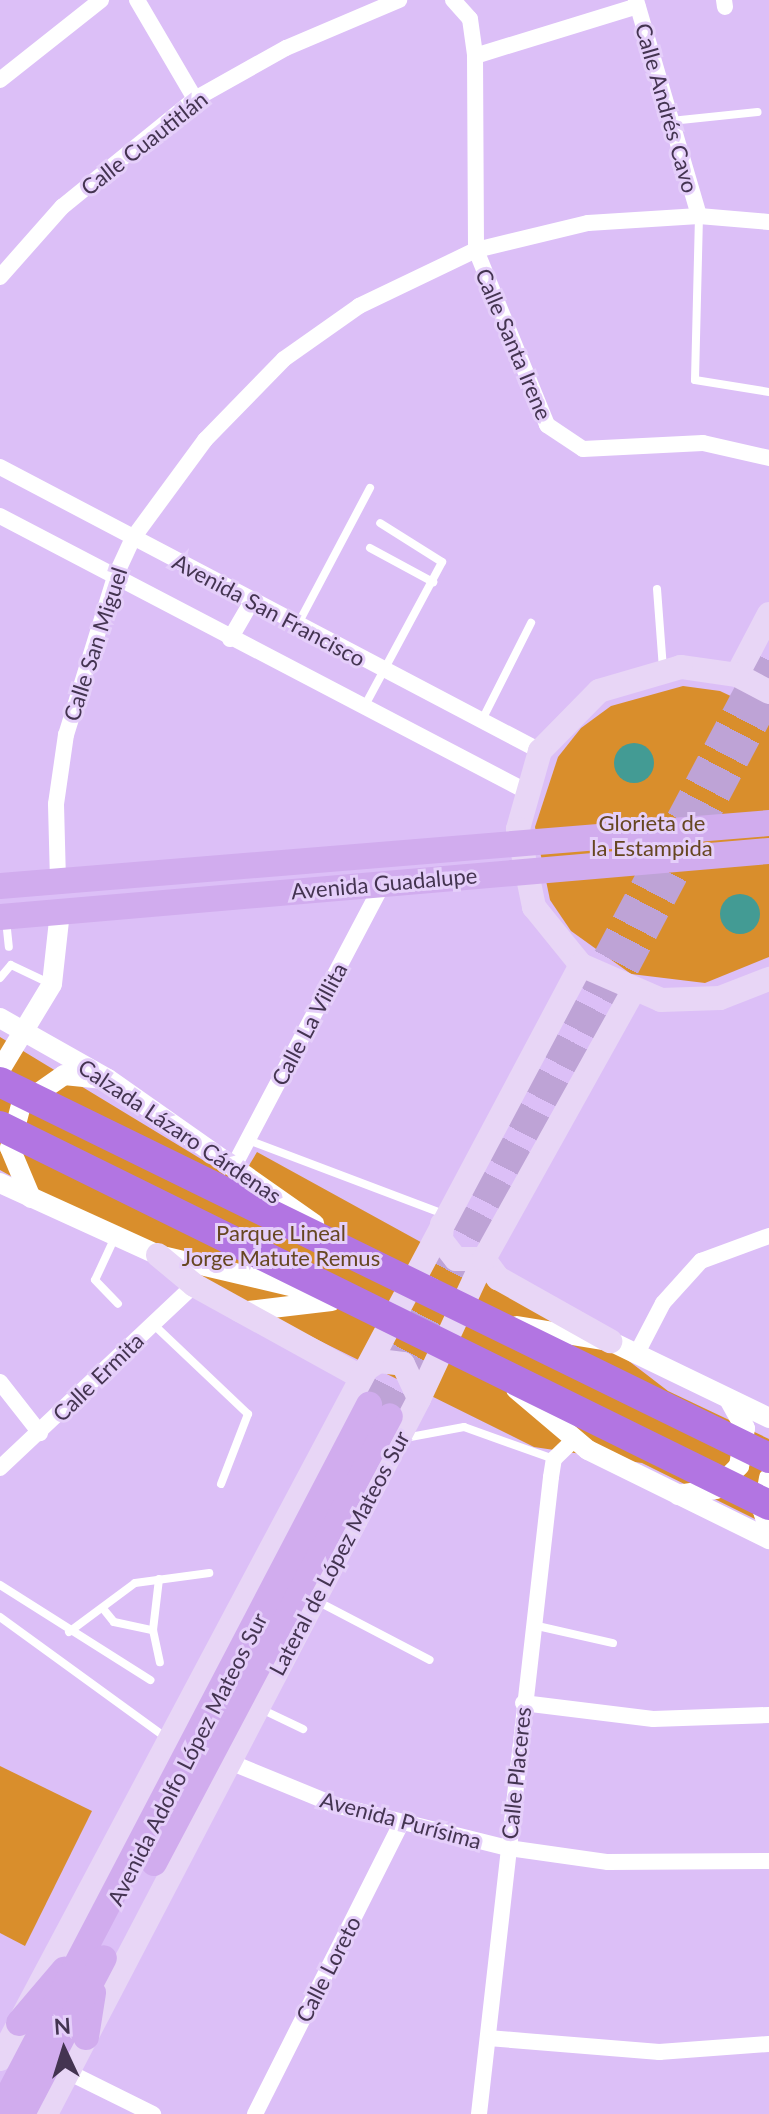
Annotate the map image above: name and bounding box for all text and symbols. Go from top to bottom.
street label: Calle Andrés Cavo [630,20,704,196]
street label: Calle Cuautitlán [76,85,212,201]
street label: Calle Santa Irene [470,264,558,424]
street label: Avenida San Francisco [168,548,370,672]
street label: Calle San Miguel [58,564,132,724]
park label: Glorieta de la Estampida [591,809,713,860]
street label: Avenida Guadalupe [290,862,478,904]
street label: Calle La Villita [265,958,353,1090]
street label: Calzada Lázaro Cárdenas [73,1053,287,1209]
park label: Parque Lineal Jorge Matute Remus [182,1219,380,1270]
street label: Calle Ermita [47,1327,149,1427]
street label: Lateral de López Mateos Sur [263,1426,415,1680]
street label: Avenida Adolfo López Mateos Sur [101,1608,273,1910]
street label: Calle Placeres [496,1705,536,1841]
street label: Avenida Purísima [318,1786,484,1854]
street label: Calle Loreto [290,1911,366,2027]
north arrow [24,2010,104,2090]
text: N [53,2012,72,2040]

